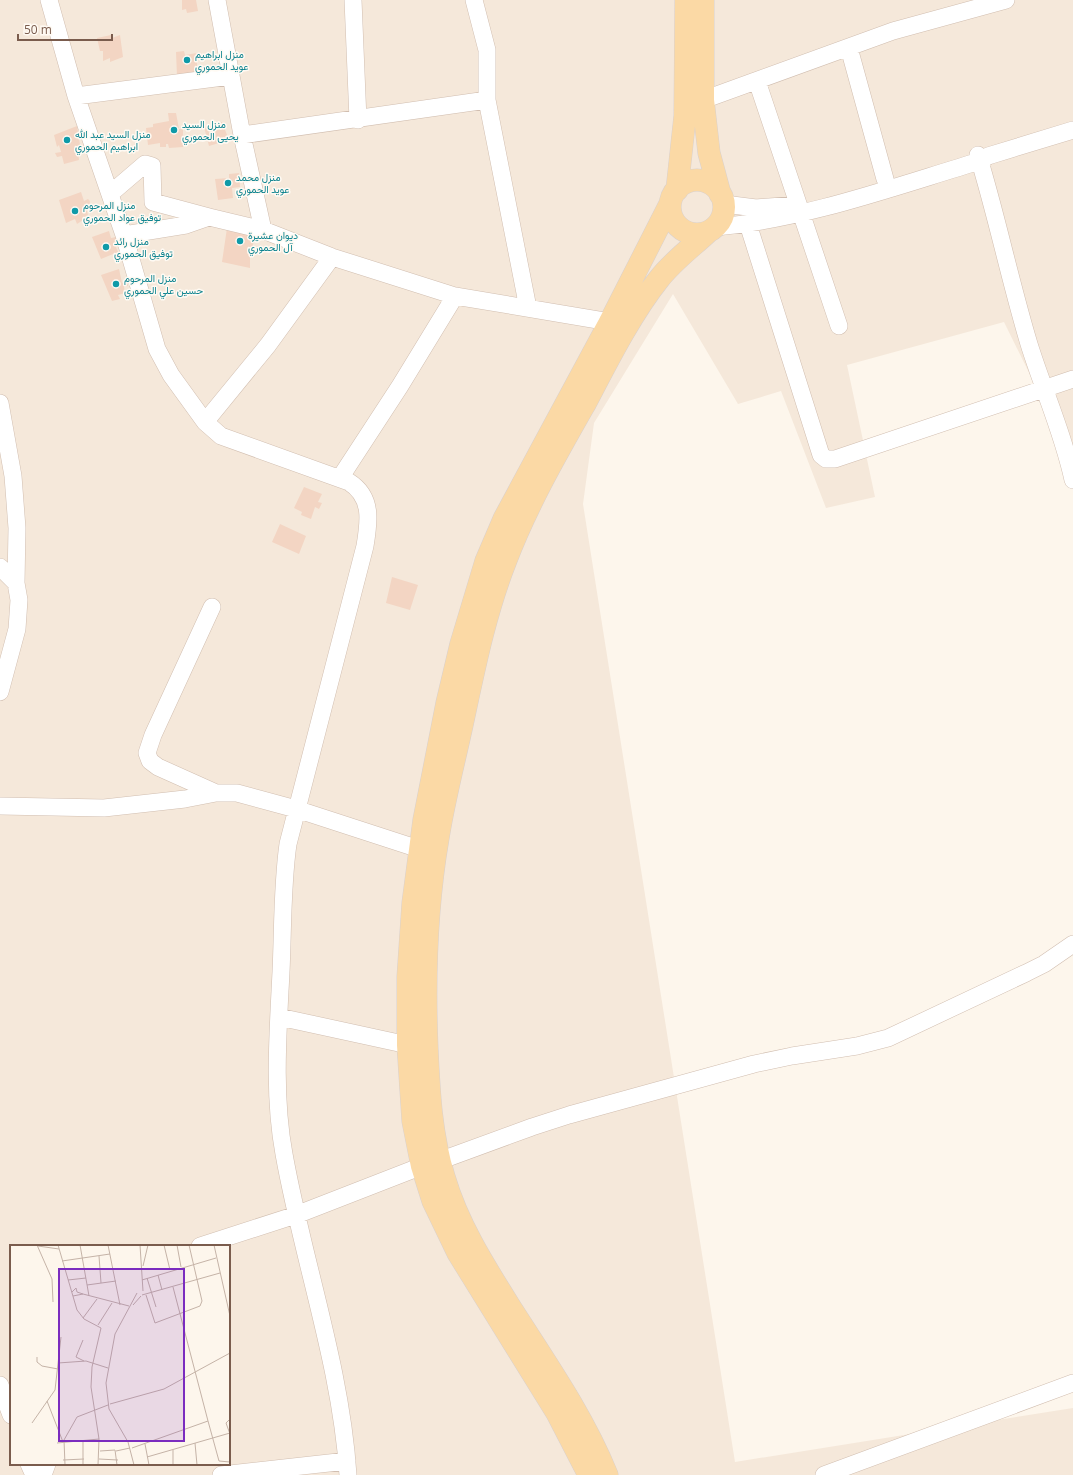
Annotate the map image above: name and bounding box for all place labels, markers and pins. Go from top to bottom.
place label: منزل ابراهيم عويد الحموري [195,47,248,75]
marker: منزل ابراهيم عويد الحموري [182,55,192,65]
place label: منزل السيد يحيى الحموري [182,117,239,145]
marker: منزل السيد يحيى الحموري [169,125,179,135]
place label: منزل السيد عبد الله ابراهيم الحموري [75,127,151,155]
marker: منزل السيد عبد الله ابراهيم الحموري [62,135,72,145]
place label: منزل محمد عويد الحموري [236,170,289,198]
marker: منزل محمد عويد الحموري [223,178,233,188]
place label: منزل المرحوم توفيق عواد الحموري [83,198,161,226]
marker: منزل المرحوم توفيق عواد الحموري [70,206,80,216]
place label: ديوان عشيرة آل الحموري [248,228,298,256]
place label: منزل رائد توفيق الحموري [114,234,173,262]
marker: ديوان عشيرة آل الحموري [235,236,245,246]
marker: منزل رائد توفيق الحموري [101,242,111,252]
place label: منزل المرحوم حسين علي الحموري [124,271,203,299]
marker: منزل المرحوم حسين علي الحموري [111,279,121,289]

